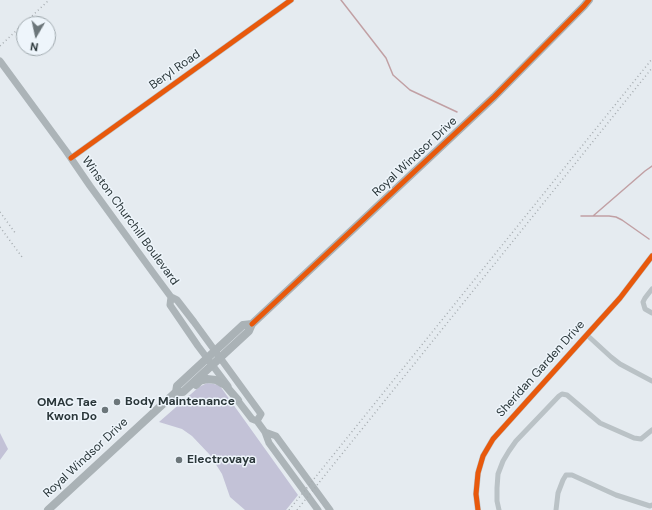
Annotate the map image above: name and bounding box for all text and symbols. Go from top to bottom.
north arrow [16,16,56,56]
text: N [29,39,39,54]
street label: Beryl Road [147,47,203,93]
street label: Royal Windsor Drive [370,114,460,200]
street label: Winston Churchill Boulevard [78,154,182,288]
street label: Sheridan Garden Drive [494,318,588,420]
place label: Body Maintenance [125,395,235,409]
place label: OMAC Tae Kwon Do [37,396,97,424]
marker: Body Maintenance [112,397,122,407]
marker: OMAC Tae Kwon Do [100,405,110,415]
street label: Royal Windsor Drive [41,415,131,501]
place label: Electrovaya [187,453,256,467]
marker: Electrovaya [174,455,184,465]

